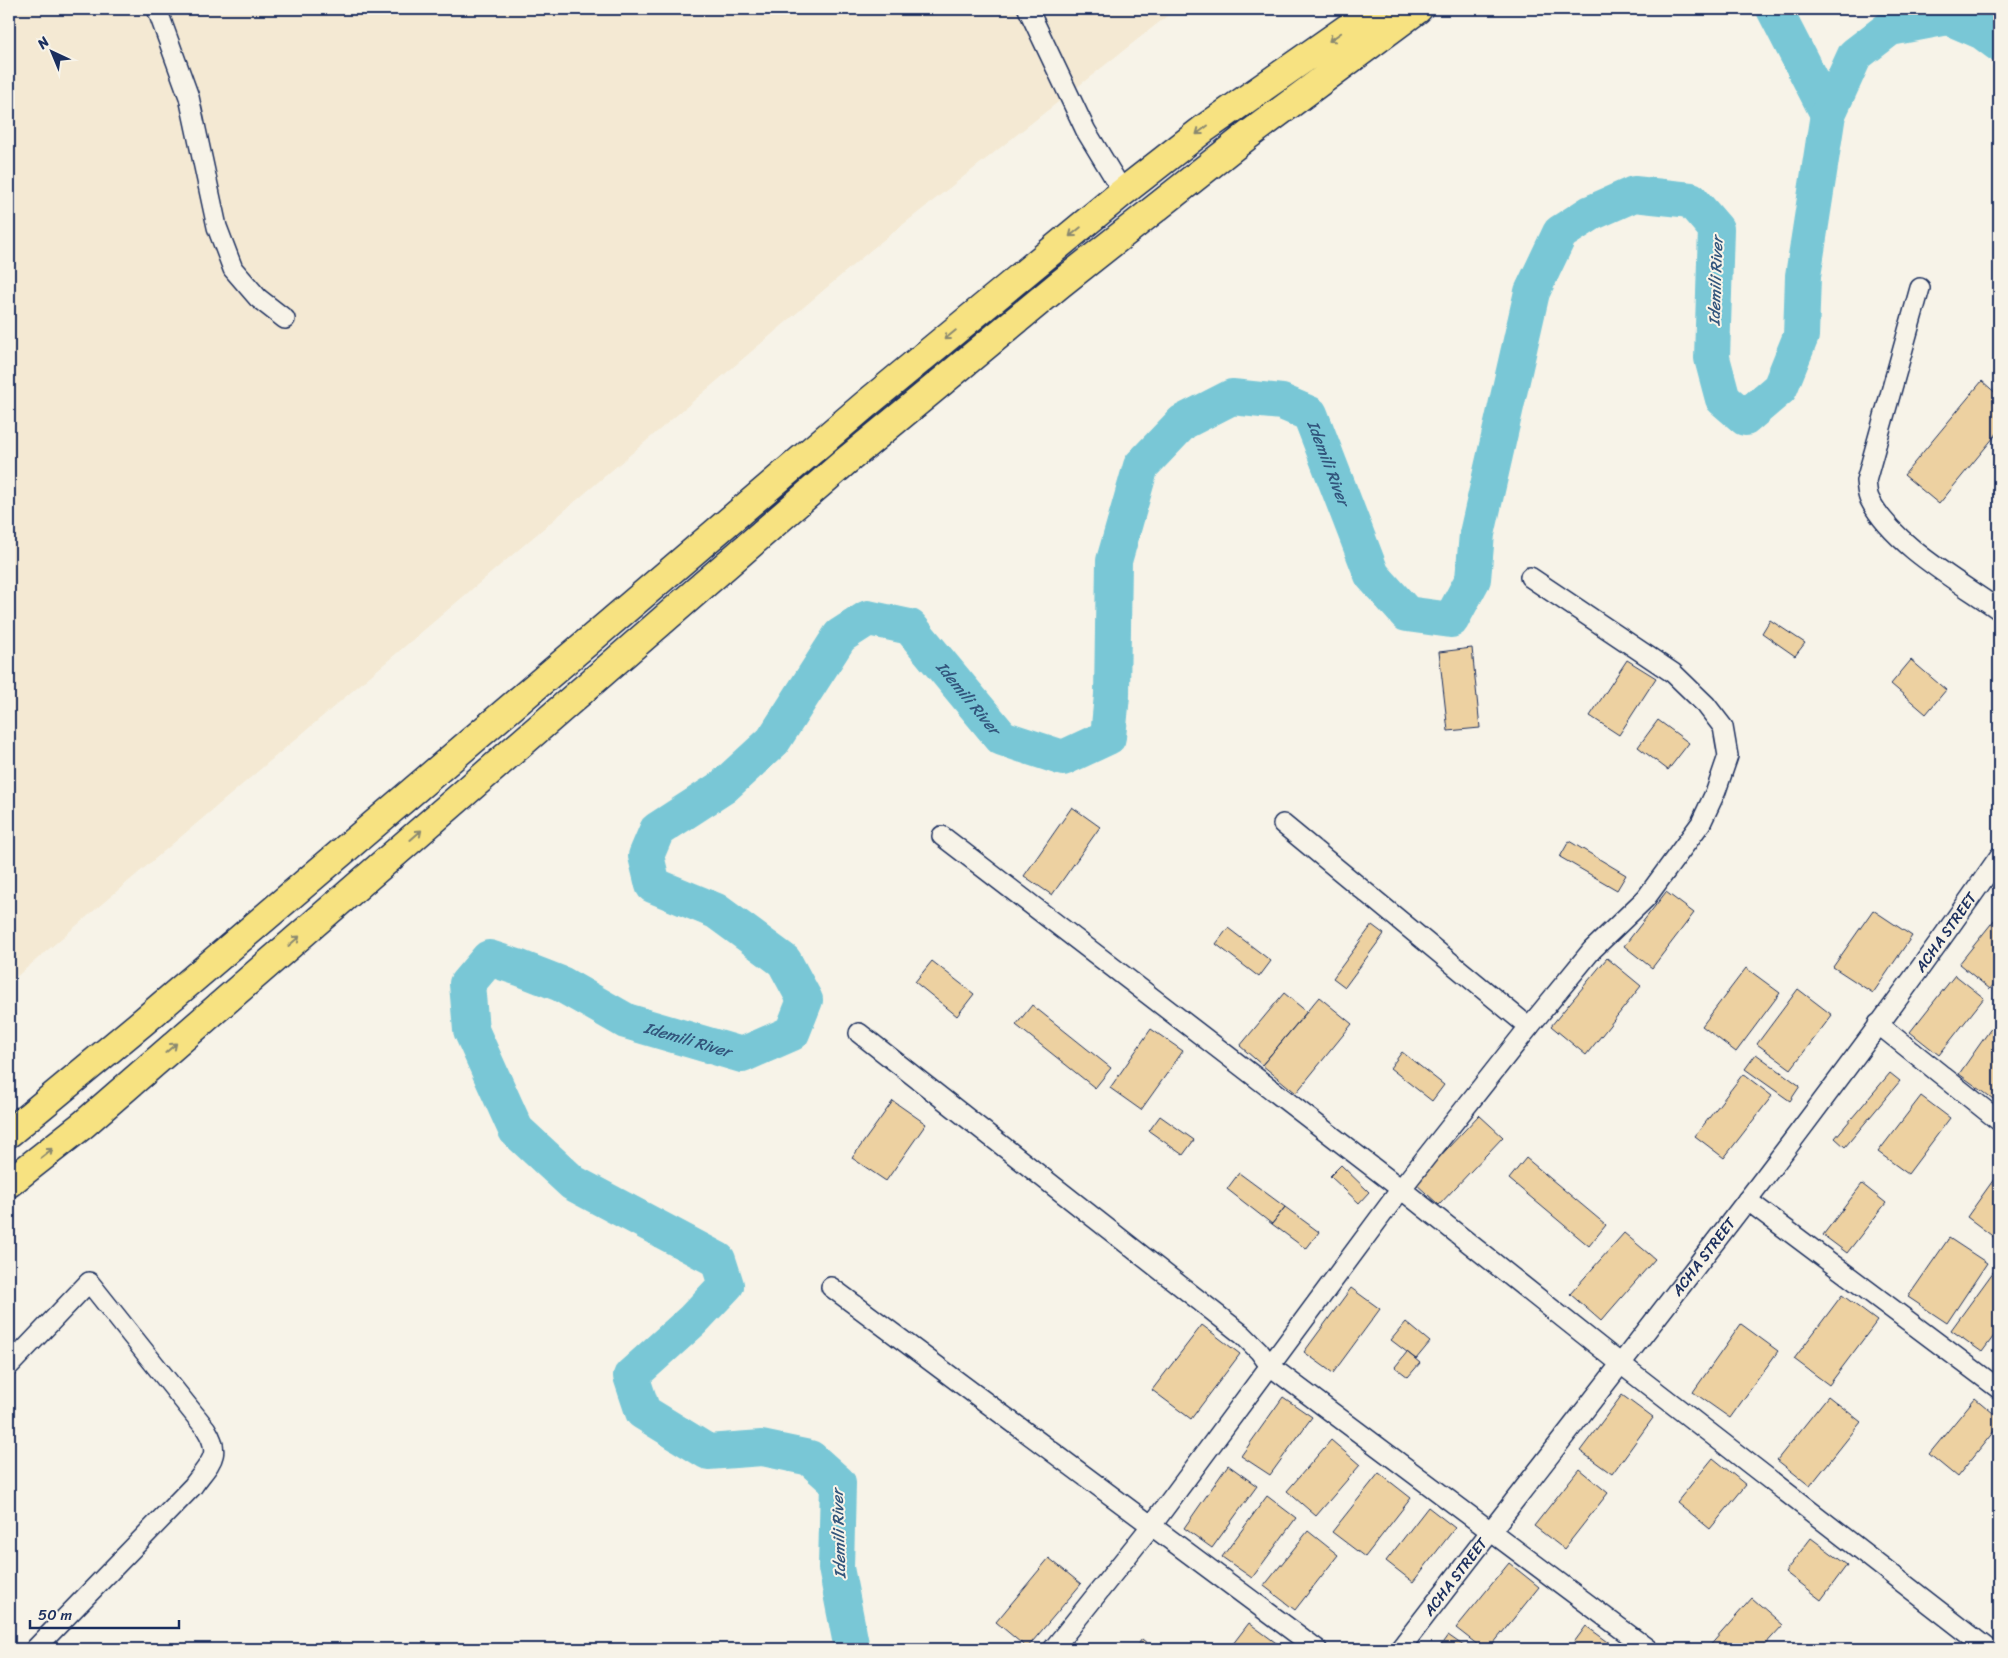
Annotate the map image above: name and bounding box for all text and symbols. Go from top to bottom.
north arrow [28,28,78,78]
text: N [30,30,56,56]
one-way arrow [1328,32,1342,42]
one-way arrow [1195,125,1209,135]
one-way arrow [1069,226,1082,237]
water label: Idemili River [1699,233,1732,327]
one-way arrow [944,329,957,340]
water label: Idemili River [1298,415,1359,513]
water label: Idemili River [928,654,1010,744]
one-way arrow [410,829,423,840]
street label: ACHA STREET [1908,886,1984,979]
one-way arrow [287,936,300,947]
water label: Idemili River [640,1013,738,1067]
one-way arrow [165,1042,178,1054]
one-way arrow [40,1147,53,1158]
street label: ACHA STREET [1664,1211,1743,1302]
water label: Idemili River [822,1485,855,1580]
street label: ACHA STREET [1416,1531,1495,1622]
scale bar [30,1598,179,1630]
text: 50 m [38,1602,73,1628]

